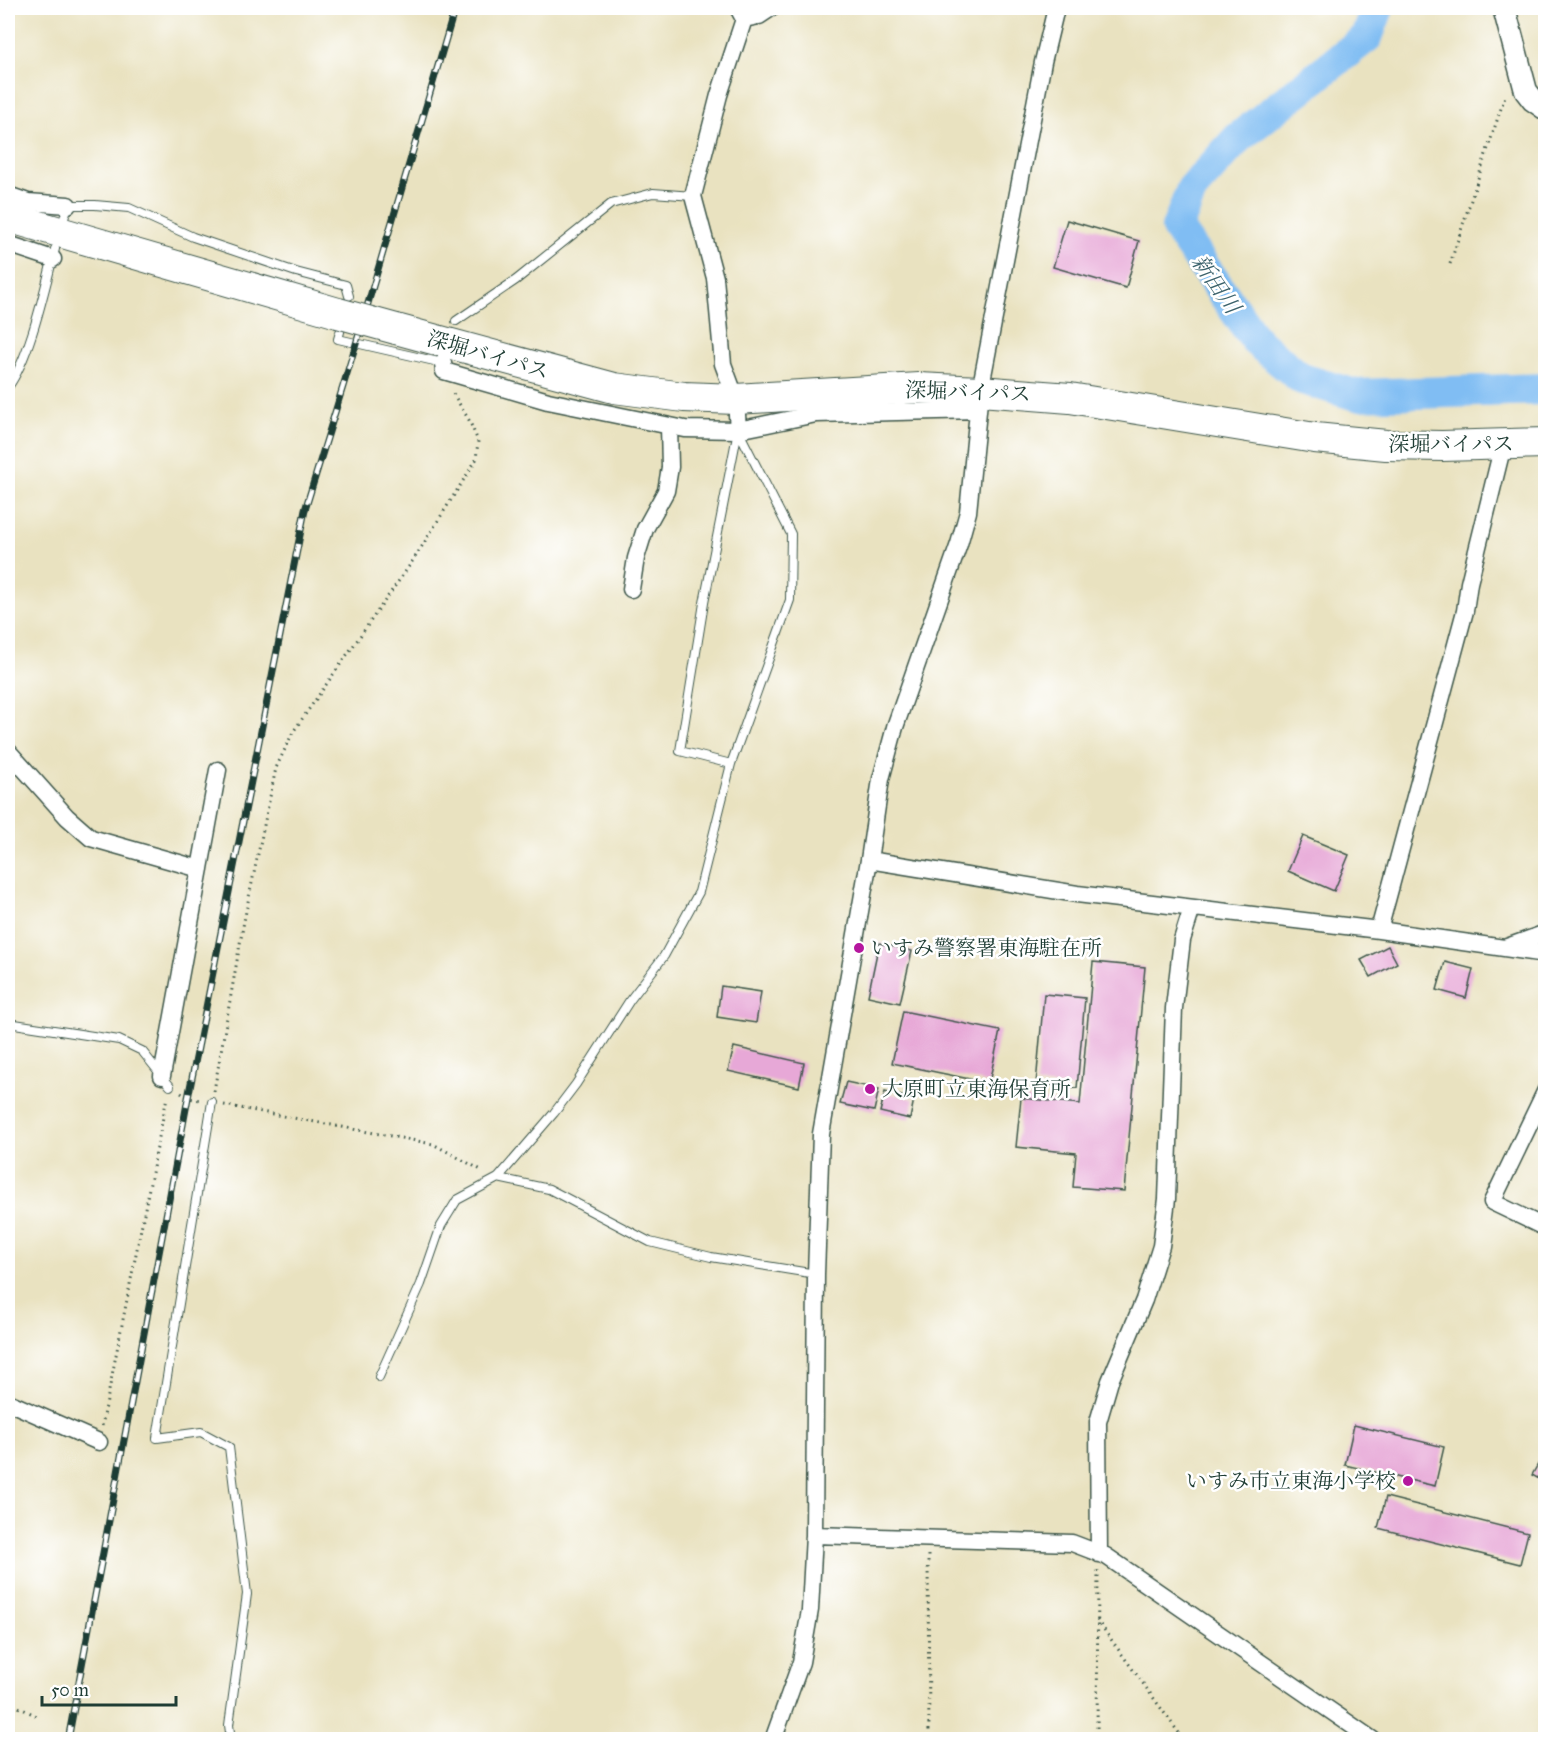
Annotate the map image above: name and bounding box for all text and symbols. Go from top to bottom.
water label: 新田川 [1186,249,1247,320]
street label: 深堀バイパス [424,325,552,385]
street label: 深堀バイパス [905,377,1031,407]
street label: 深堀バイパス [1388,431,1514,457]
place label: いすみ警察署東海駐在所 [871,935,1102,961]
marker: いすみ警察署東海駐在所 [852,941,866,955]
place label: 大原町立東海保育所 [882,1076,1071,1102]
marker: 大原町立東海保育所 [863,1082,877,1096]
place label: いすみ市立東海小学校 [1186,1468,1396,1494]
marker: いすみ市立東海小学校 [1401,1474,1415,1488]
scale bar [42,1669,176,1707]
text: 50 m [51,1679,89,1701]

